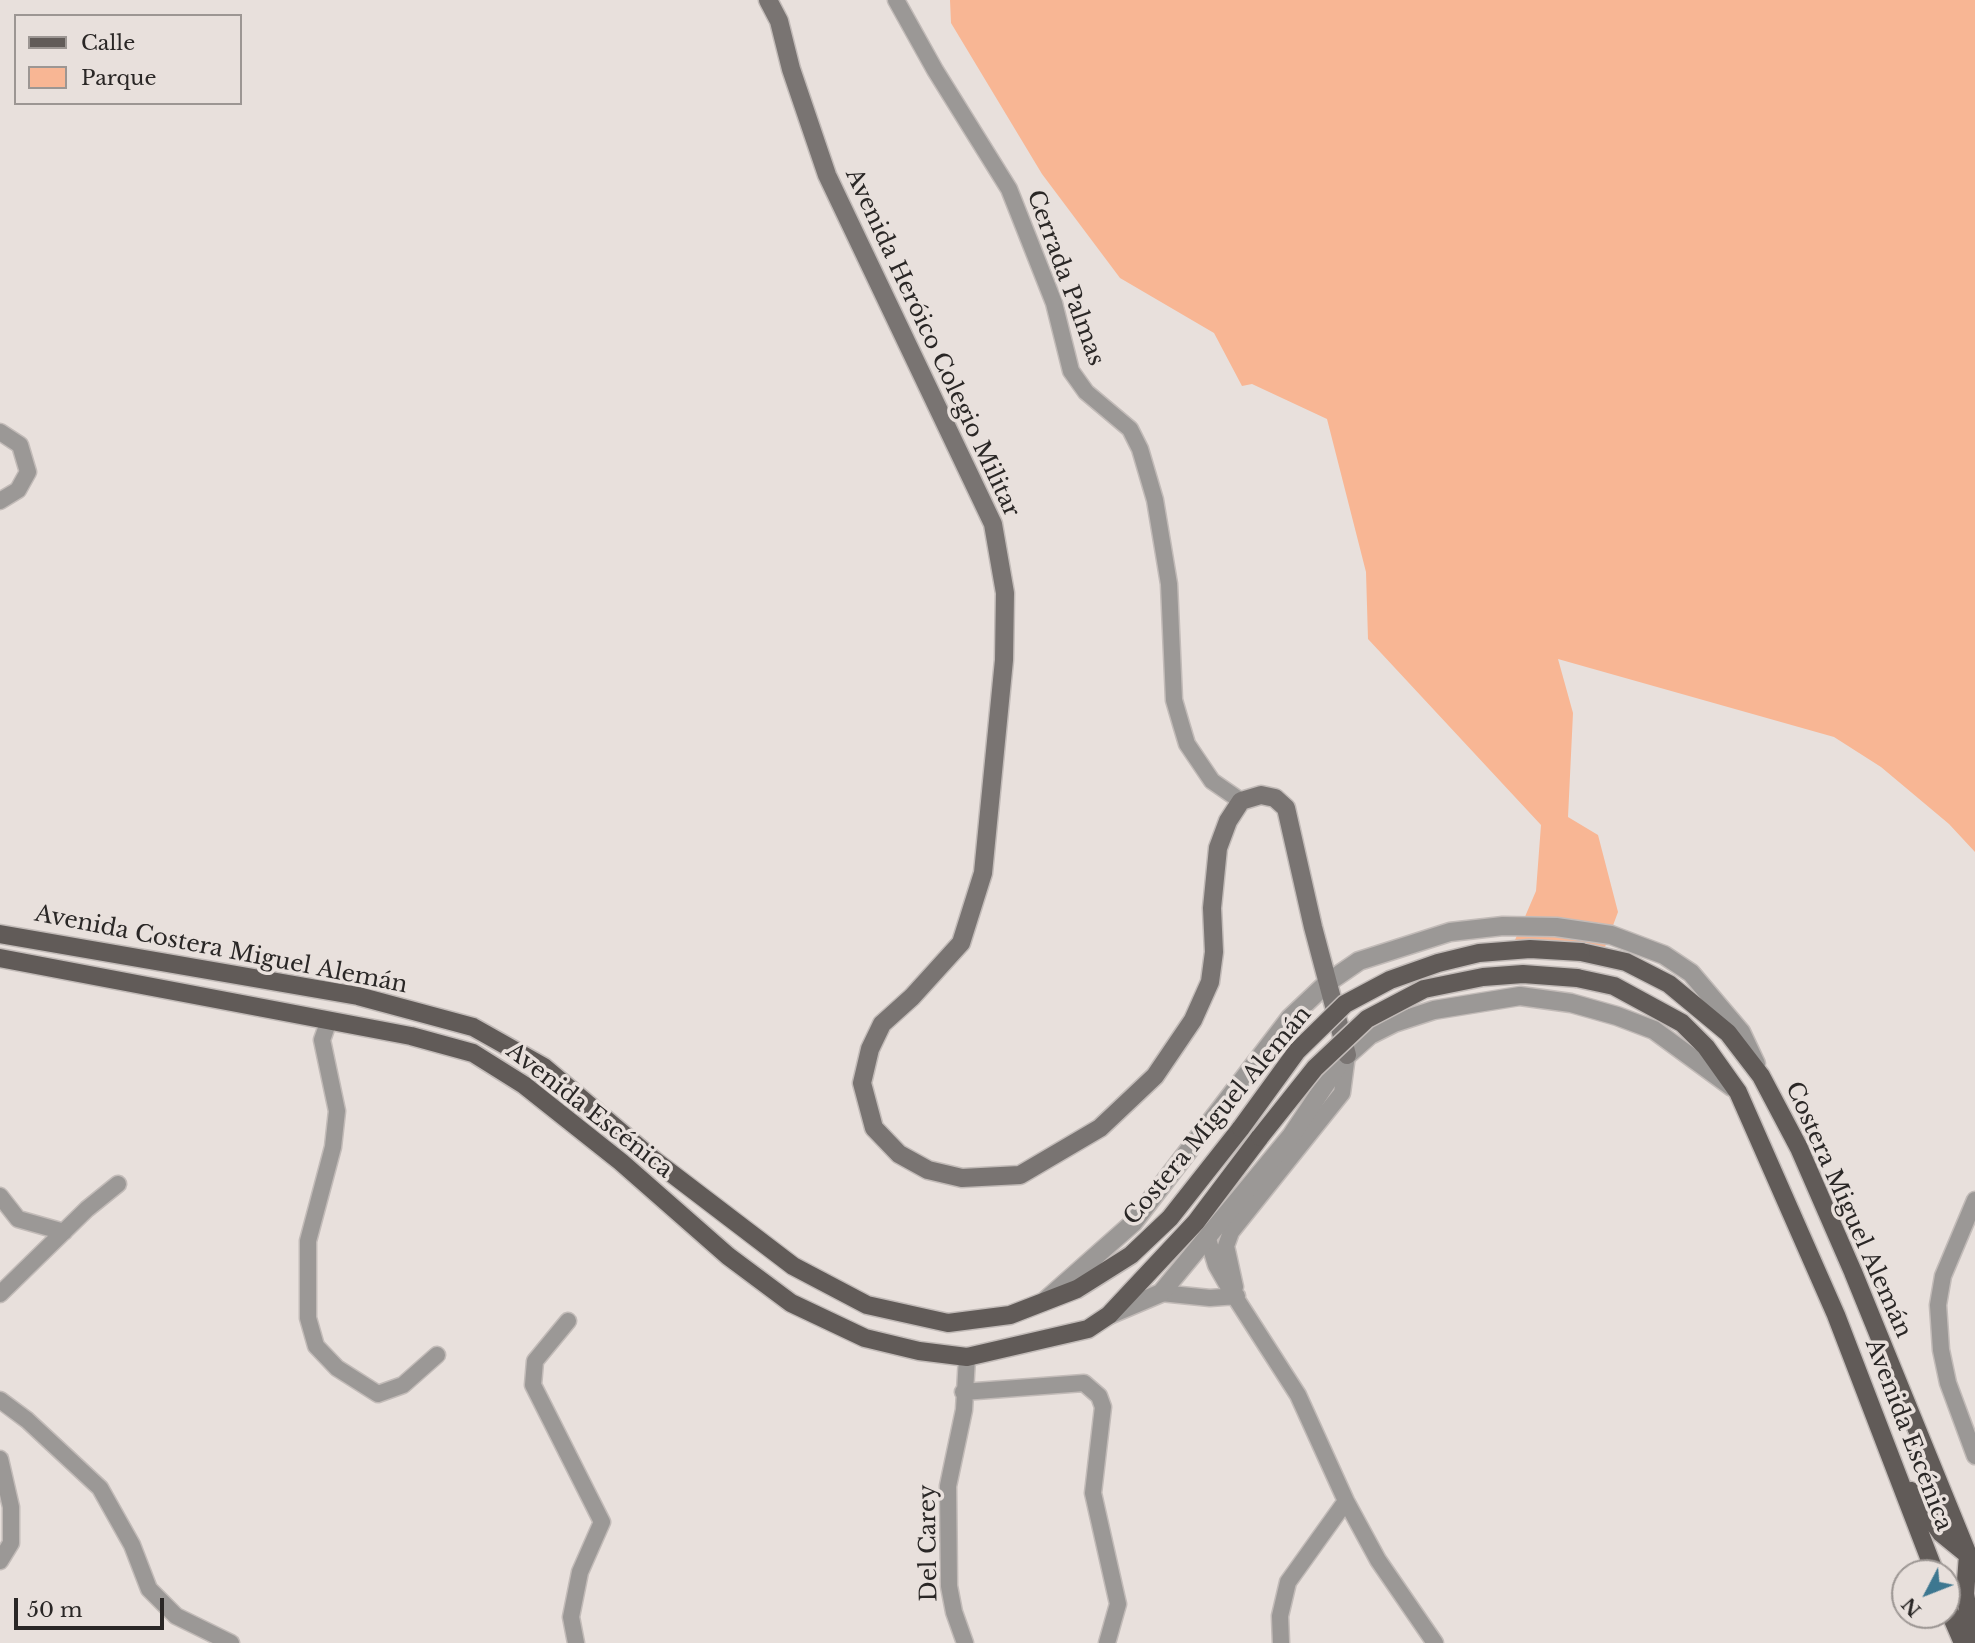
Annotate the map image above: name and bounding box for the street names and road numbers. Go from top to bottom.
street label: Avenida Heróico Colegio Militar [839,164,1025,522]
street label: Cerrada Palmas [1020,186,1110,370]
street label: Avenida Costera Miguel Alemán [32,900,410,1000]
street label: Costera Miguel Alemán [1118,1001,1318,1231]
street label: Avenida Escénica [500,1038,678,1184]
street label: Costera Miguel Alemán [1779,1078,1917,1342]
street label: Avenida Escénica [1859,1335,1957,1535]
street label: Del Carey [914,1484,944,1602]

